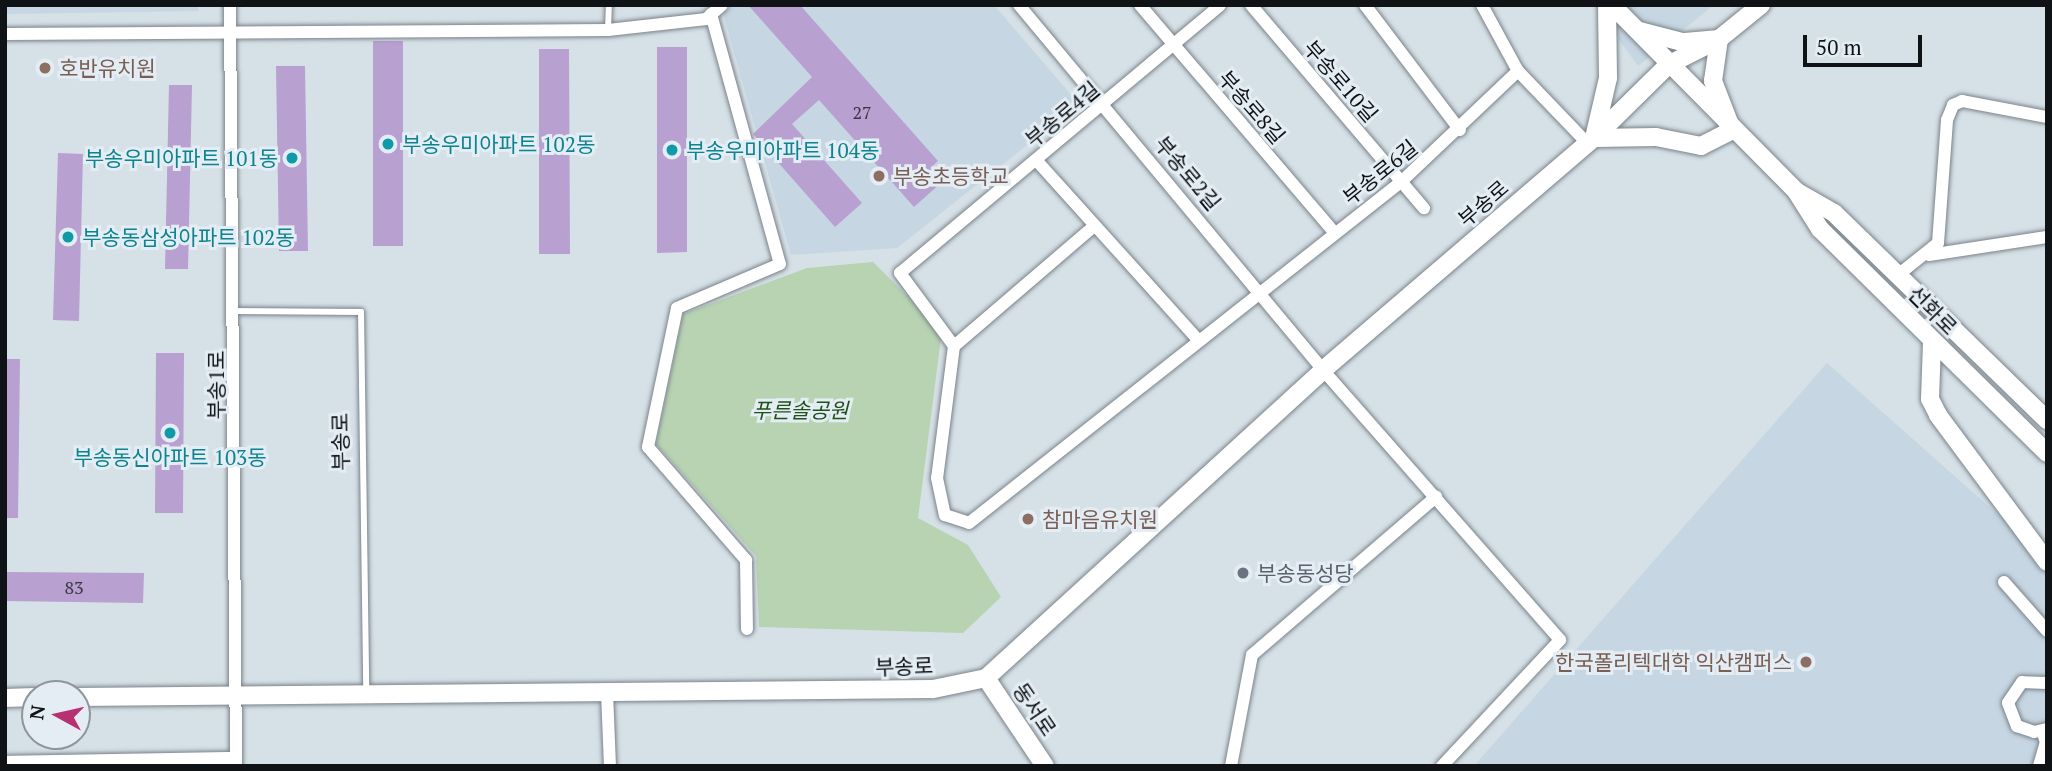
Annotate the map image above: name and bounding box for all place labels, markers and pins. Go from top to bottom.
place label: 호반유치원 [59,55,156,81]
marker: 호반유치원 [37,60,53,76]
place label: 부송우미아파트 102동 [402,131,595,157]
marker: 부송우미아파트 102동 [380,136,396,152]
place label: 부송우미아파트 104동 [686,137,879,163]
marker: 부송우미아파트 104동 [664,142,680,158]
place label: 부송우미아파트 101동 [85,145,278,171]
marker: 부송우미아파트 101동 [284,150,300,166]
place label: 부송초등학교 [893,163,1009,189]
marker: 부송초등학교 [871,168,887,184]
place label: 부송동삼성아파트 102동 [82,224,295,250]
marker: 부송동삼성아파트 102동 [60,229,76,245]
marker: 부송동신아파트 103동 [162,425,178,441]
place label: 부송동신아파트 103동 [73,444,267,470]
place label: 참마음유치원 [1042,506,1158,532]
marker: 참마음유치원 [1020,511,1036,527]
place label: 부송동성당 [1257,560,1354,586]
marker: 부송동성당 [1235,565,1251,581]
place label: 한국폴리텍대학 익산캠퍼스 [1555,649,1792,675]
marker: 한국폴리텍대학 익산캠퍼스 [1798,654,1814,670]

